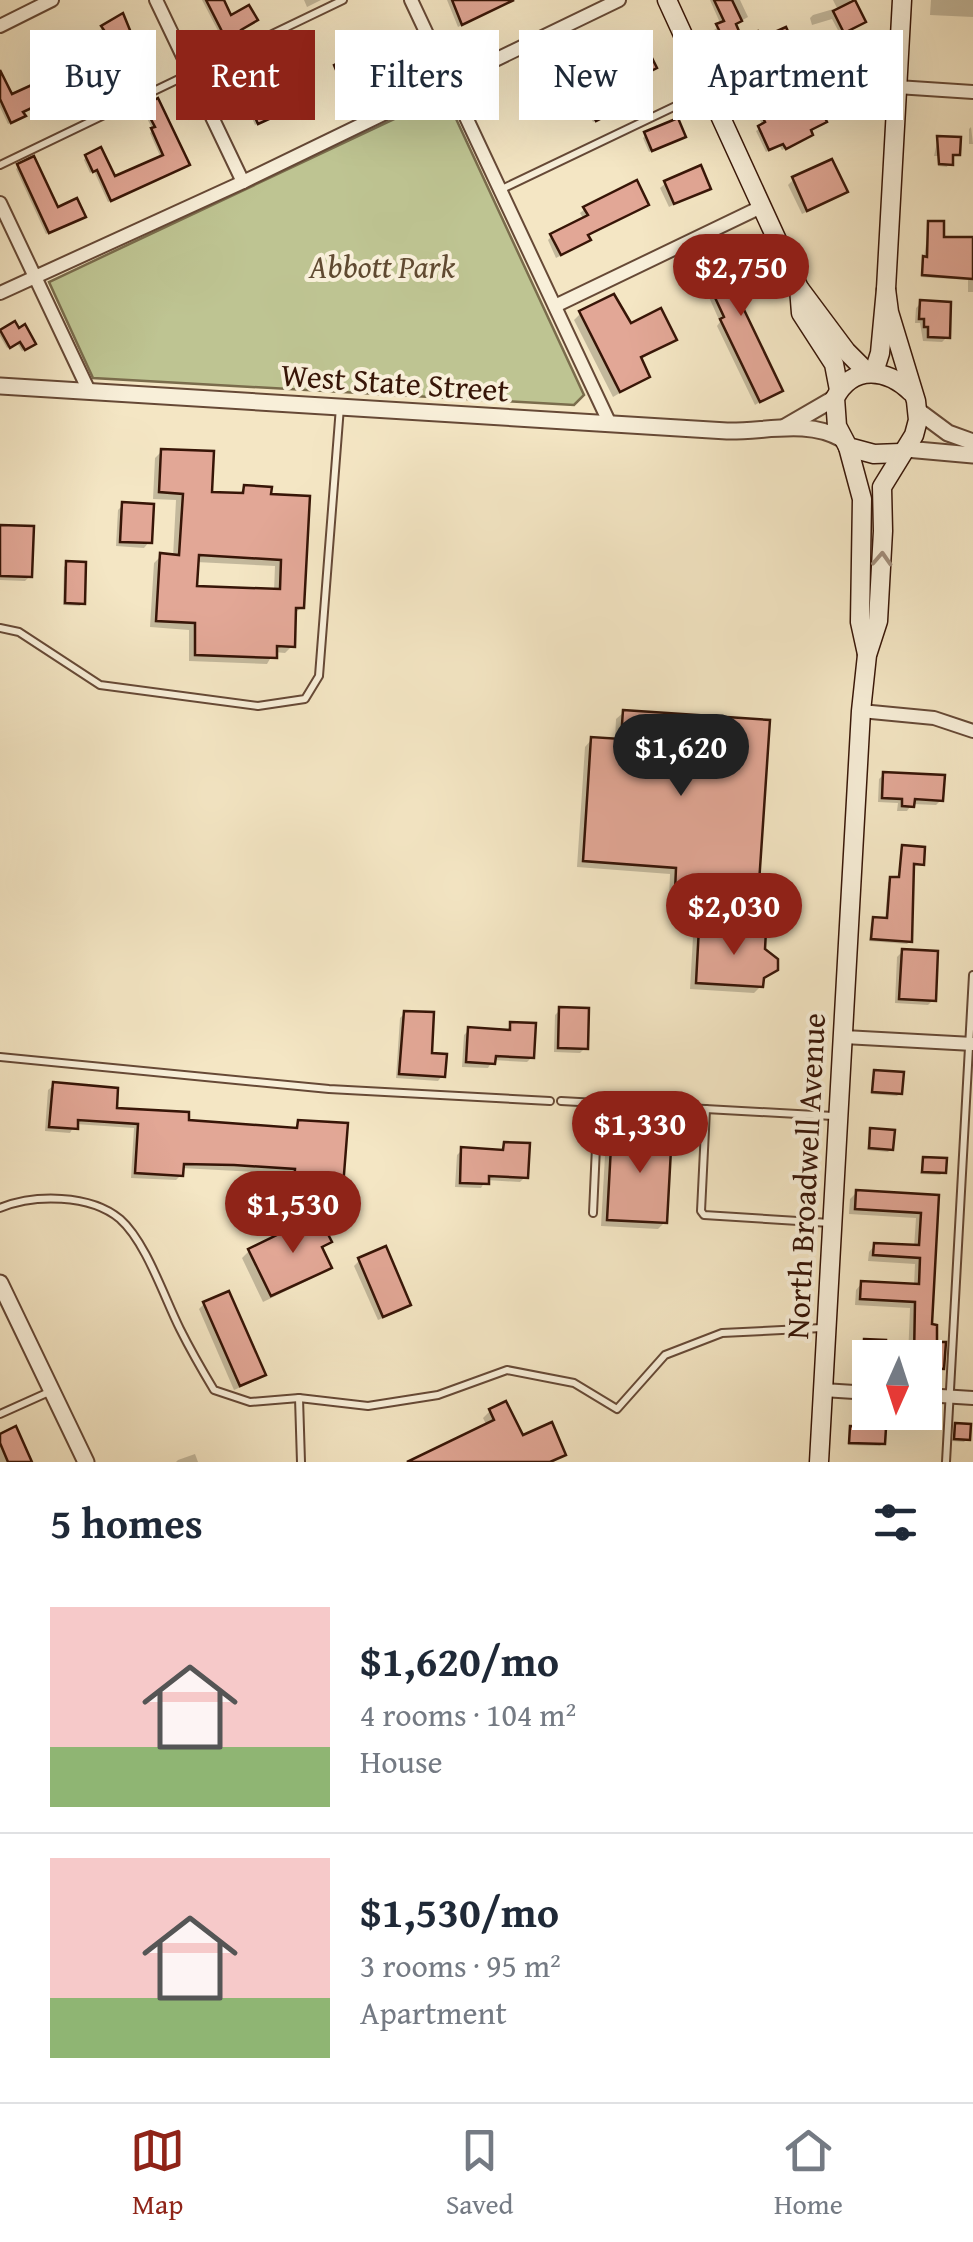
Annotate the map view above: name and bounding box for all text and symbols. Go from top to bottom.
chip: Buy [30,30,156,120]
chip: Rent [176,30,315,120]
chip: Filters [335,30,499,120]
chip: New [519,30,653,120]
chip: Apartment [673,30,903,120]
pin: $2,750 [660,234,822,319]
park label: Abbott Park [308,243,455,290]
text: $2,750 [695,243,787,290]
street label: West State Street [279,351,511,413]
one-way arrow [871,551,892,567]
pin: $1,620 [600,714,762,799]
text: $1,620 [635,723,727,770]
pin: $2,030 [653,873,815,958]
text: $2,030 [688,882,780,929]
street label: North Broadwell Avenue [773,1012,837,1340]
pin: $1,330 [559,1091,721,1176]
text: $1,330 [594,1100,686,1147]
pin: $1,530 [212,1171,374,1256]
text: $1,530 [247,1180,339,1227]
north arrow [852,1340,942,1430]
map controls [852,1340,942,1430]
text: 5 homes [50,1492,203,1553]
icon: filters [868,1495,923,1550]
text: $1,620/mo [360,1630,559,1691]
icon: home [130,1647,250,1767]
text: 4 rooms · 104 m² [360,1691,576,1738]
text: House [360,1738,443,1785]
text: $1,530/mo [360,1881,559,1942]
icon: home [130,1898,250,2018]
text: 3 rooms · 95 m² [360,1942,561,1989]
text: Apartment [360,1989,507,2036]
tab: Map [130,2123,185,2224]
tab: Saved [446,2123,513,2224]
tab: Home [774,2123,843,2224]

